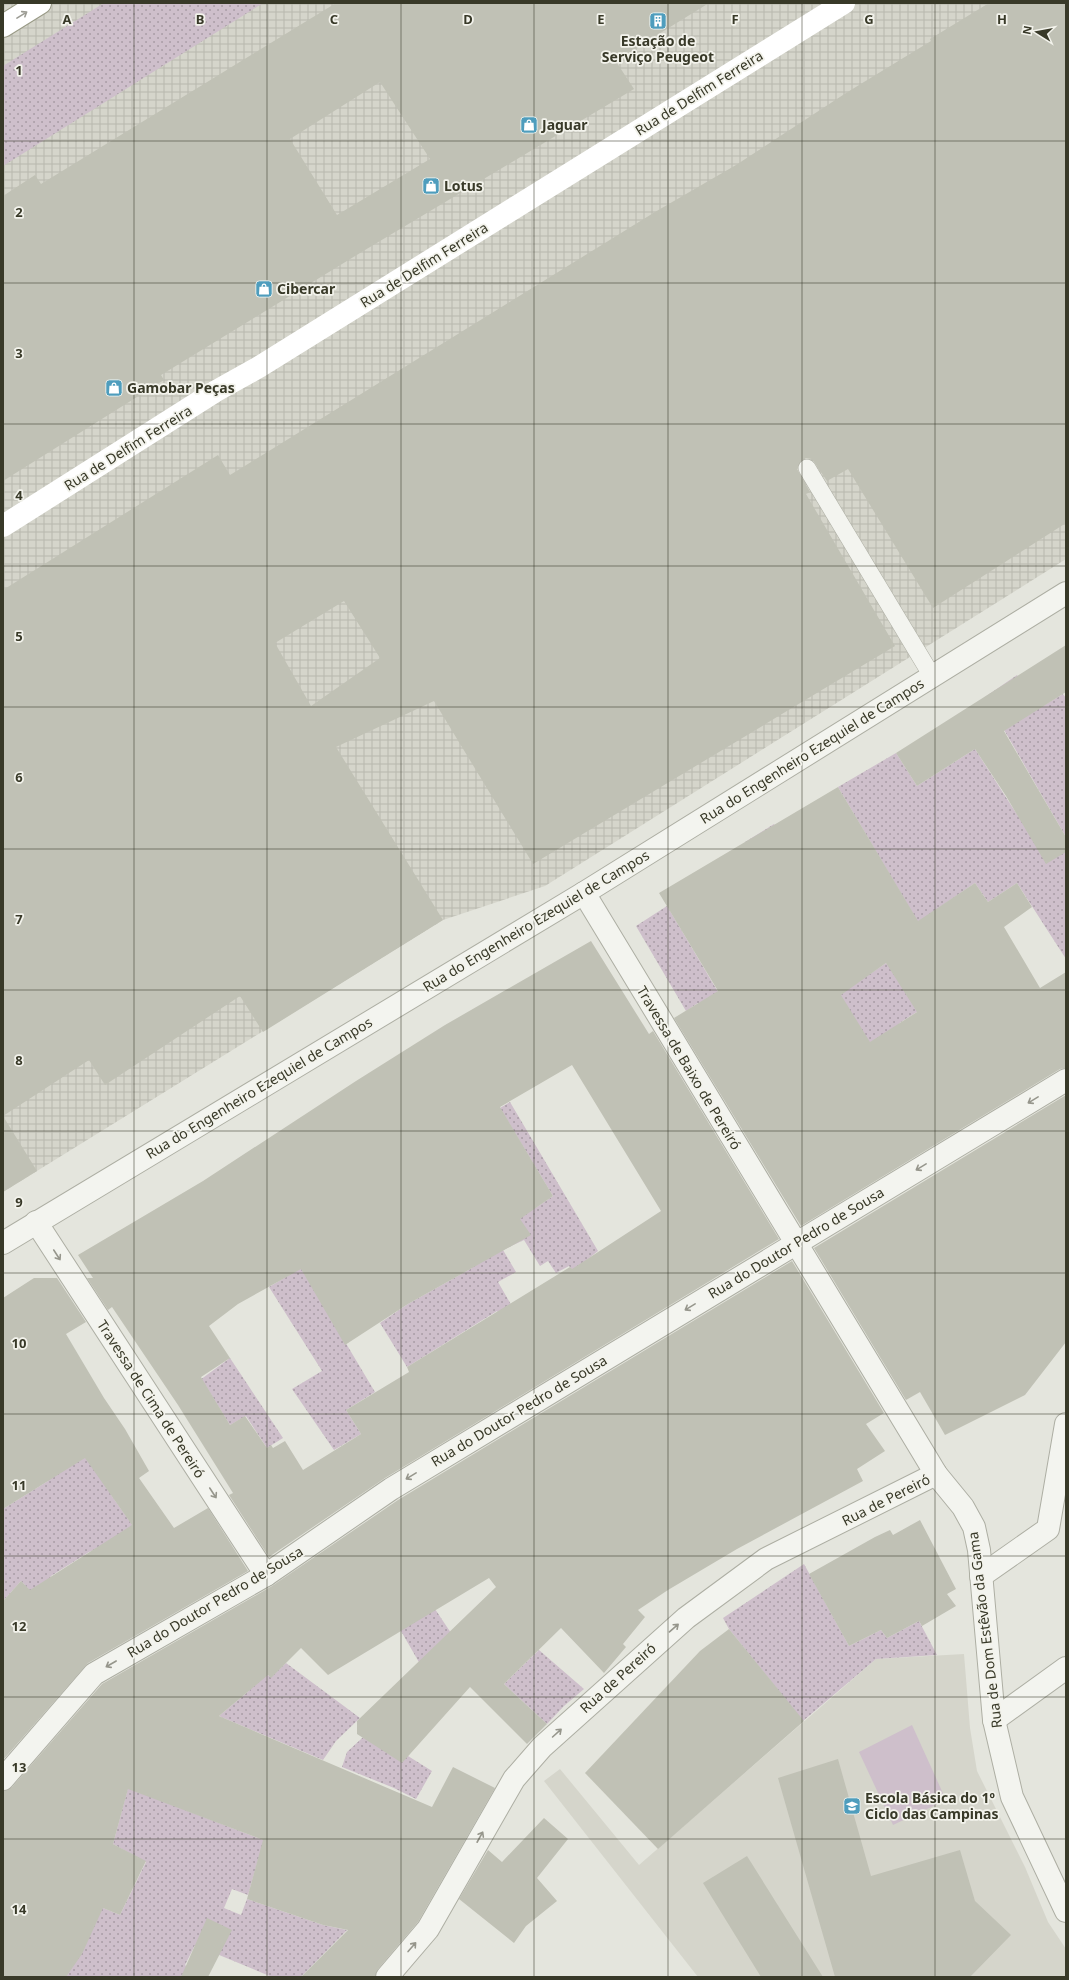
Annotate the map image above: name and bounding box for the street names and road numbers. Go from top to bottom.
street label: Rua de Delfim Ferreira [631,46,766,140]
street label: Rua de Delfim Ferreira [356,218,491,312]
street label: Rua de Delfim Ferreira [60,401,195,495]
street label: Rua do Engenheiro Ezequiel de Campos [696,673,928,828]
street label: Rua do Engenheiro Ezequiel de Campos [419,845,653,996]
street label: Travessa de Baixo de Pereiró [633,982,746,1153]
street label: Rua do Engenheiro Ezequiel de Campos [142,1012,376,1163]
street label: Rua do Doutor Pedro de Sousa [704,1182,887,1303]
street label: Travessa de Cima de Pereiró [93,1316,210,1481]
street label: Rua do Doutor Pedro de Sousa [427,1350,610,1471]
street label: Rua de Pereiró [839,1469,933,1530]
street label: Rua de Dom Estêvão da Gama [963,1531,1006,1729]
street label: Rua do Doutor Pedro de Sousa [123,1541,306,1662]
street label: Rua de Pereiró [576,1638,660,1717]

